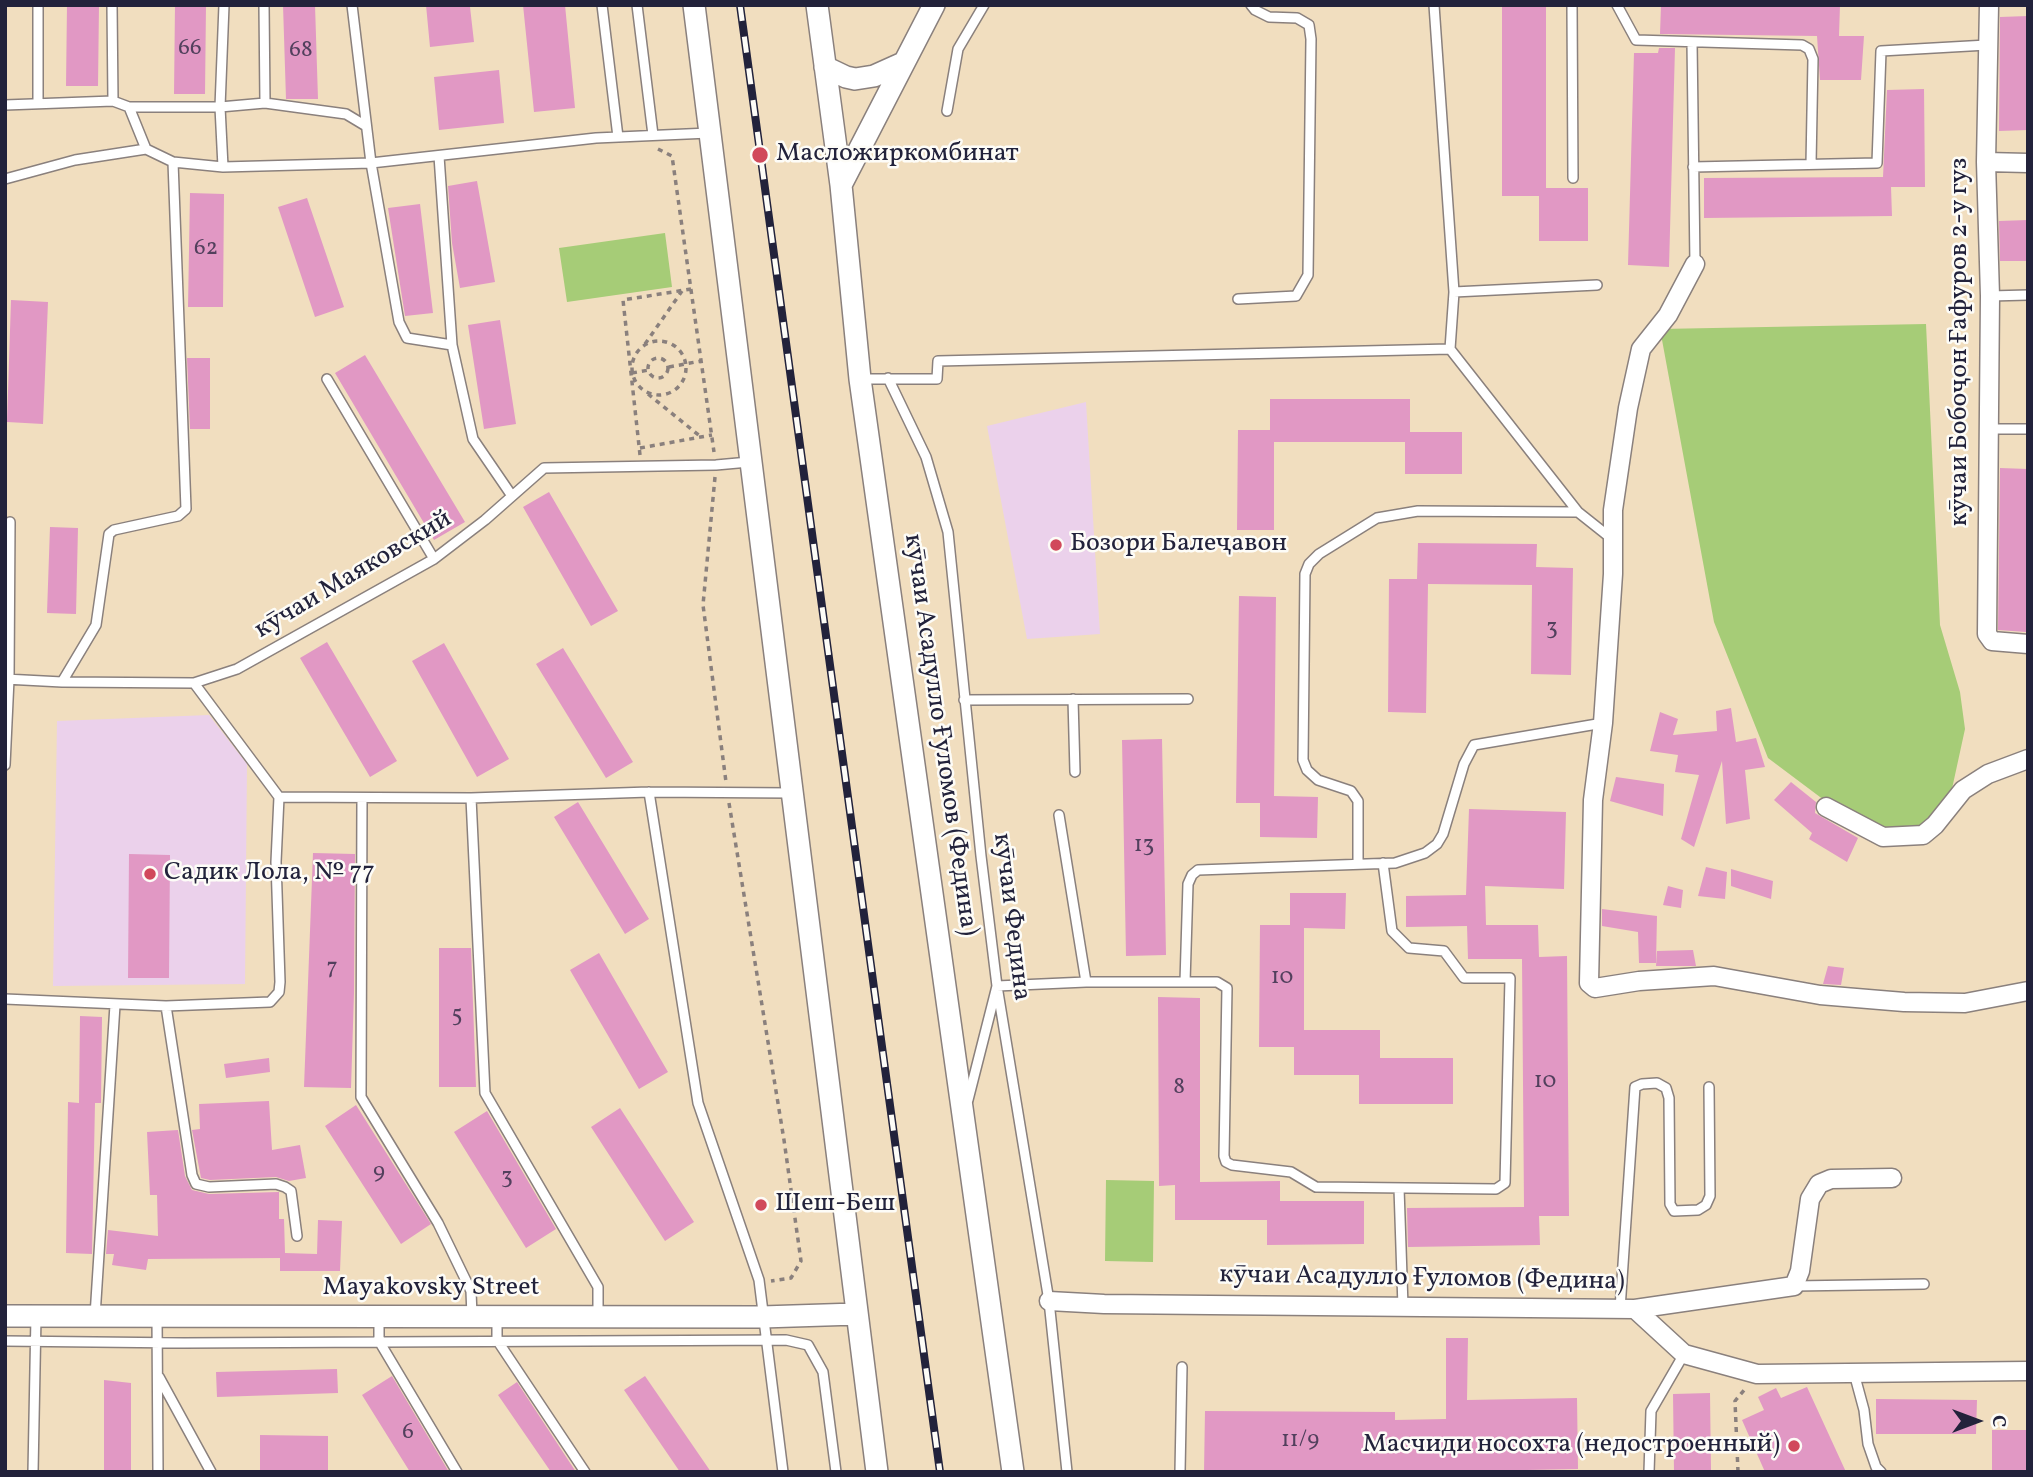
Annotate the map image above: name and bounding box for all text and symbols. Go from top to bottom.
house number: 66 [178,36,202,64]
house number: 68 [289,38,313,66]
place label: Масложиркомбинат [776,139,1019,171]
marker: Масложиркомбинат [750,145,770,165]
street label: кӯчаи Бобоҷон Ғафуров 2-у гуз [1945,158,1977,526]
house number: 62 [194,236,218,264]
street label: кӯчаи Маяковский [250,505,458,647]
place label: Бозори Балеҷавон [1070,529,1287,561]
street label: кӯчаи Асадулло Ғуломов (Федина) [895,532,983,938]
marker: Бозори Балеҷавон [1048,537,1064,553]
house number: 3 [1546,616,1558,644]
street label: кӯчаи Федина [984,831,1036,1003]
house number: 13 [1134,833,1154,861]
place label: Садик Лола, № 77 [164,858,375,890]
marker: Садик Лола, № 77 [142,866,158,882]
house number: 7 [326,956,338,984]
house number: 10 [1271,965,1293,993]
house number: 5 [451,1003,463,1031]
house number: 10 [1534,1069,1556,1097]
house number: 8 [1173,1075,1185,1103]
house number: 9 [373,1160,385,1188]
house number: 3 [501,1165,513,1193]
place label: Шеш-Беш [775,1189,895,1221]
marker: Шеш-Беш [753,1197,769,1213]
street label: кӯчаи Асадулло Ғуломов (Федина) [1219,1261,1625,1299]
street label: Mayakovsky Street [322,1273,540,1305]
north arrow [1942,1386,2012,1456]
text: С [1985,1415,2011,1427]
house number: 6 [402,1420,414,1448]
house number: 11/9 [1281,1428,1319,1456]
place label: Масчиди носохта (недостроенный) [1362,1430,1780,1462]
marker: Масчиди носохта (недостроенный) [1786,1438,1802,1454]

